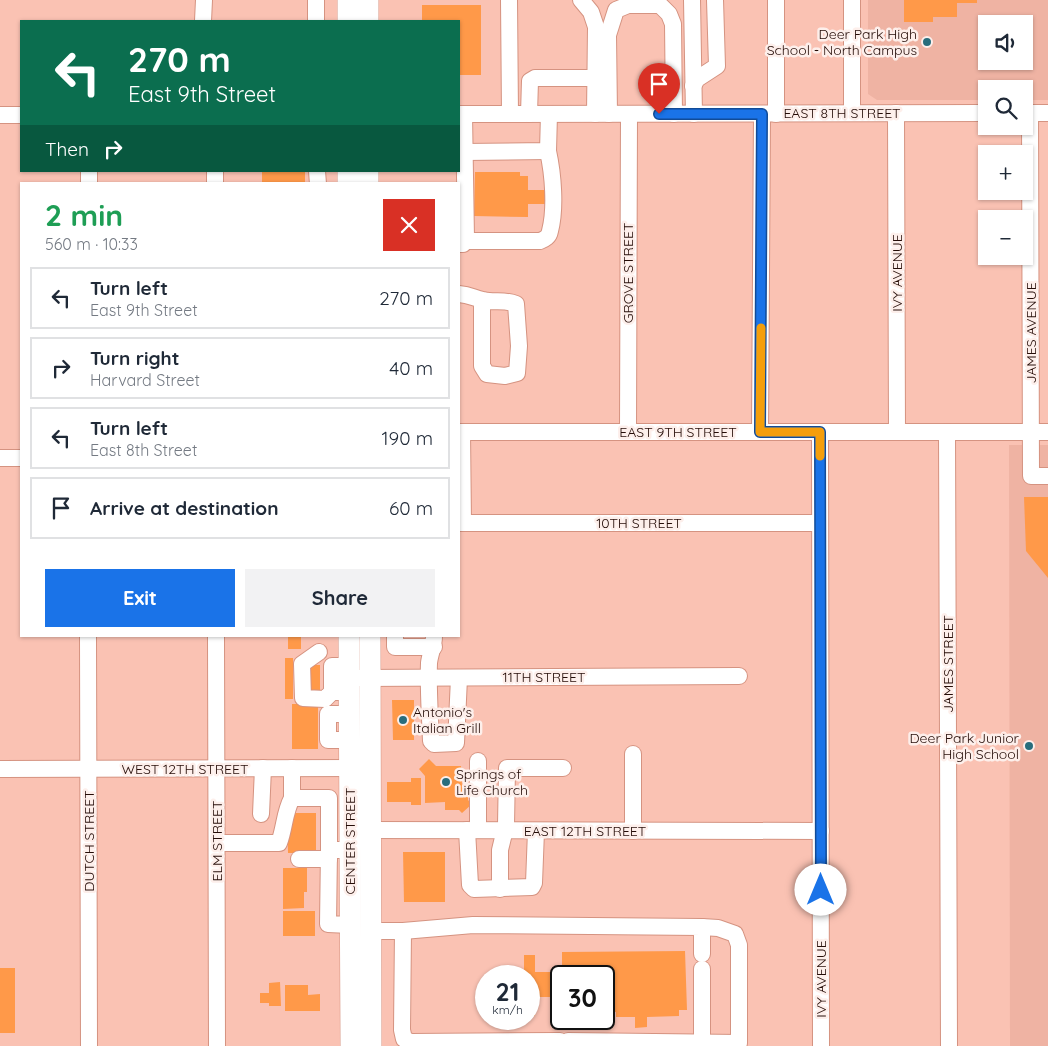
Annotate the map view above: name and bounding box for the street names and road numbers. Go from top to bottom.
street label: EAST 8TH STREET [783,104,901,122]
street label: GROVE STREET [619,223,637,323]
street label: IVY AVENUE [888,234,906,312]
street label: JAMES AVENUE [1022,282,1040,384]
street label: EAST 9TH STREET [619,423,737,441]
street label: 10TH STREET [596,514,682,532]
street label: JAMES STREET [939,615,957,713]
street label: 11TH STREET [503,668,585,686]
street label: WEST 12TH STREET [122,760,248,778]
street label: CENTER STREET [341,788,359,894]
street label: DUTCH STREET [80,790,98,892]
street label: ELM STREET [208,801,226,881]
street label: EAST 12TH STREET [524,822,646,840]
street label: IVY AVENUE [812,940,830,1018]

